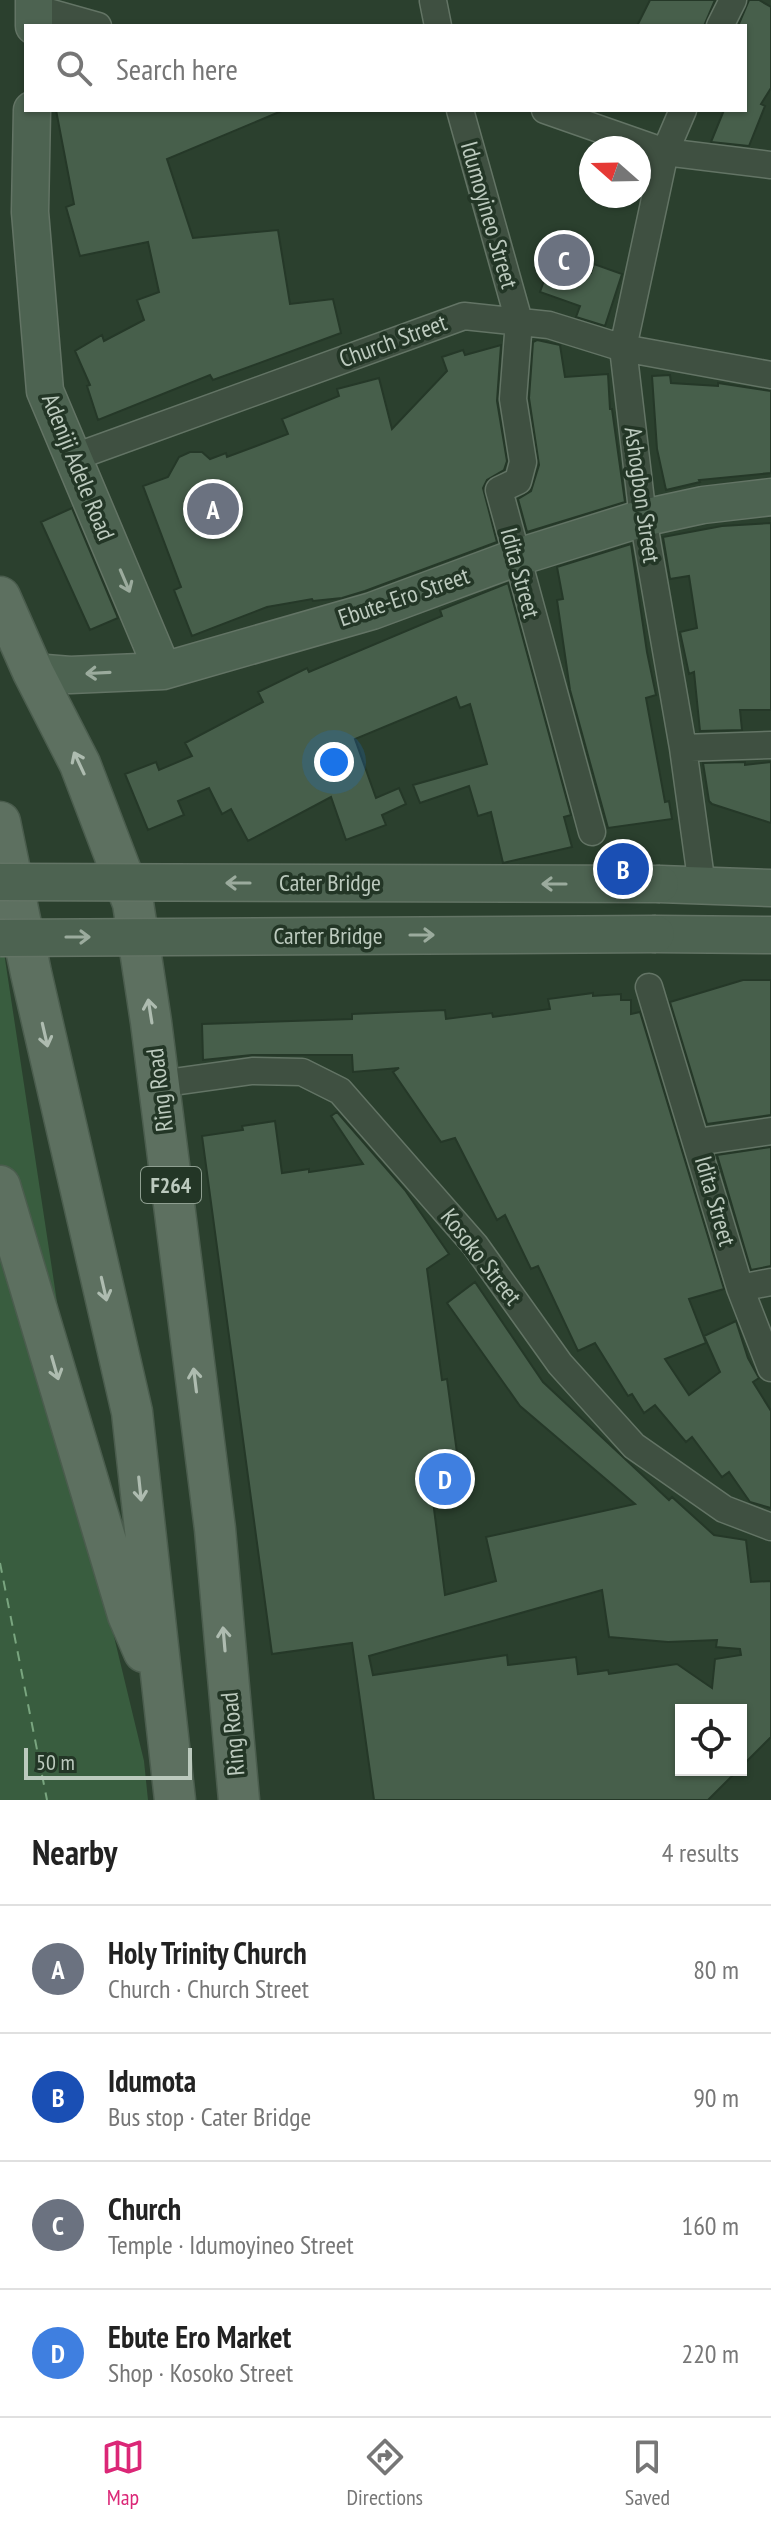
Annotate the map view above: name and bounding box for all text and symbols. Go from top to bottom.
search box [24,24,747,112]
icon: search [52,46,96,90]
text: Search here [116,49,238,88]
north arrow [579,136,651,208]
street label: Idumoyineo Street [454,138,525,292]
pin: C [538,230,590,290]
street label: Church Street [335,307,451,374]
street label: Adeniji Adele Road [35,389,122,545]
street label: Ashogbon Street [618,425,667,565]
pin: A [187,479,239,539]
street label: Idita Street [494,524,547,622]
street label: Ebute-Ero Street [334,560,474,633]
one-way arrow [118,568,133,593]
one-way arrow [85,666,112,681]
your location [314,742,354,782]
one-way arrow [71,751,86,775]
pin: B [597,839,649,899]
street label: Cater Bridge [279,867,381,898]
one-way arrow [225,875,252,891]
one-way arrow [541,876,568,892]
street label: Carter Bridge [273,920,383,951]
one-way arrow [408,927,435,943]
one-way arrow [64,929,91,945]
one-way arrow [142,999,157,1024]
one-way arrow [38,1022,53,1048]
street label: Ring Road [139,1047,180,1133]
street label: Idita Street [688,1152,743,1250]
road number: F264 [141,1167,201,1203]
street label: Kosoko Street [434,1202,529,1311]
one-way arrow [97,1275,112,1301]
one-way arrow [49,1355,63,1380]
one-way arrow [187,1368,202,1393]
pin: D [419,1449,471,1509]
one-way arrow [133,1475,148,1502]
one-way arrow [217,1626,232,1653]
street label: Ring Road [213,1691,252,1777]
map controls [675,1704,747,1776]
button: locate [675,1704,747,1776]
scale bar [24,1744,192,1780]
text: 50 m [36,1748,75,1776]
text: Nearby [32,1830,117,1874]
text: 4 results [662,1836,739,1869]
text: Holy Trinity Church [108,1933,307,1972]
text: A [51,1953,65,1986]
text: 80 m [693,1953,739,1986]
text: Church · Church Street [108,1972,309,2005]
text: Idumota [108,2061,196,2100]
text: B [52,2081,64,2114]
text: 90 m [693,2081,739,2114]
text: Bus stop · Cater Bridge [108,2100,311,2133]
text: Church [108,2189,181,2228]
text: C [52,2209,64,2242]
text: 160 m [681,2209,739,2242]
text: Temple · Idumoyineo Street [108,2228,354,2261]
text: Ebute Ero Market [108,2317,291,2356]
text: D [51,2337,65,2370]
text: 220 m [681,2337,739,2370]
text: Shop · Kosoko Street [108,2356,293,2389]
tab: Map [101,2435,145,2511]
tab: Directions [347,2435,423,2511]
tab: Saved [625,2435,670,2511]

